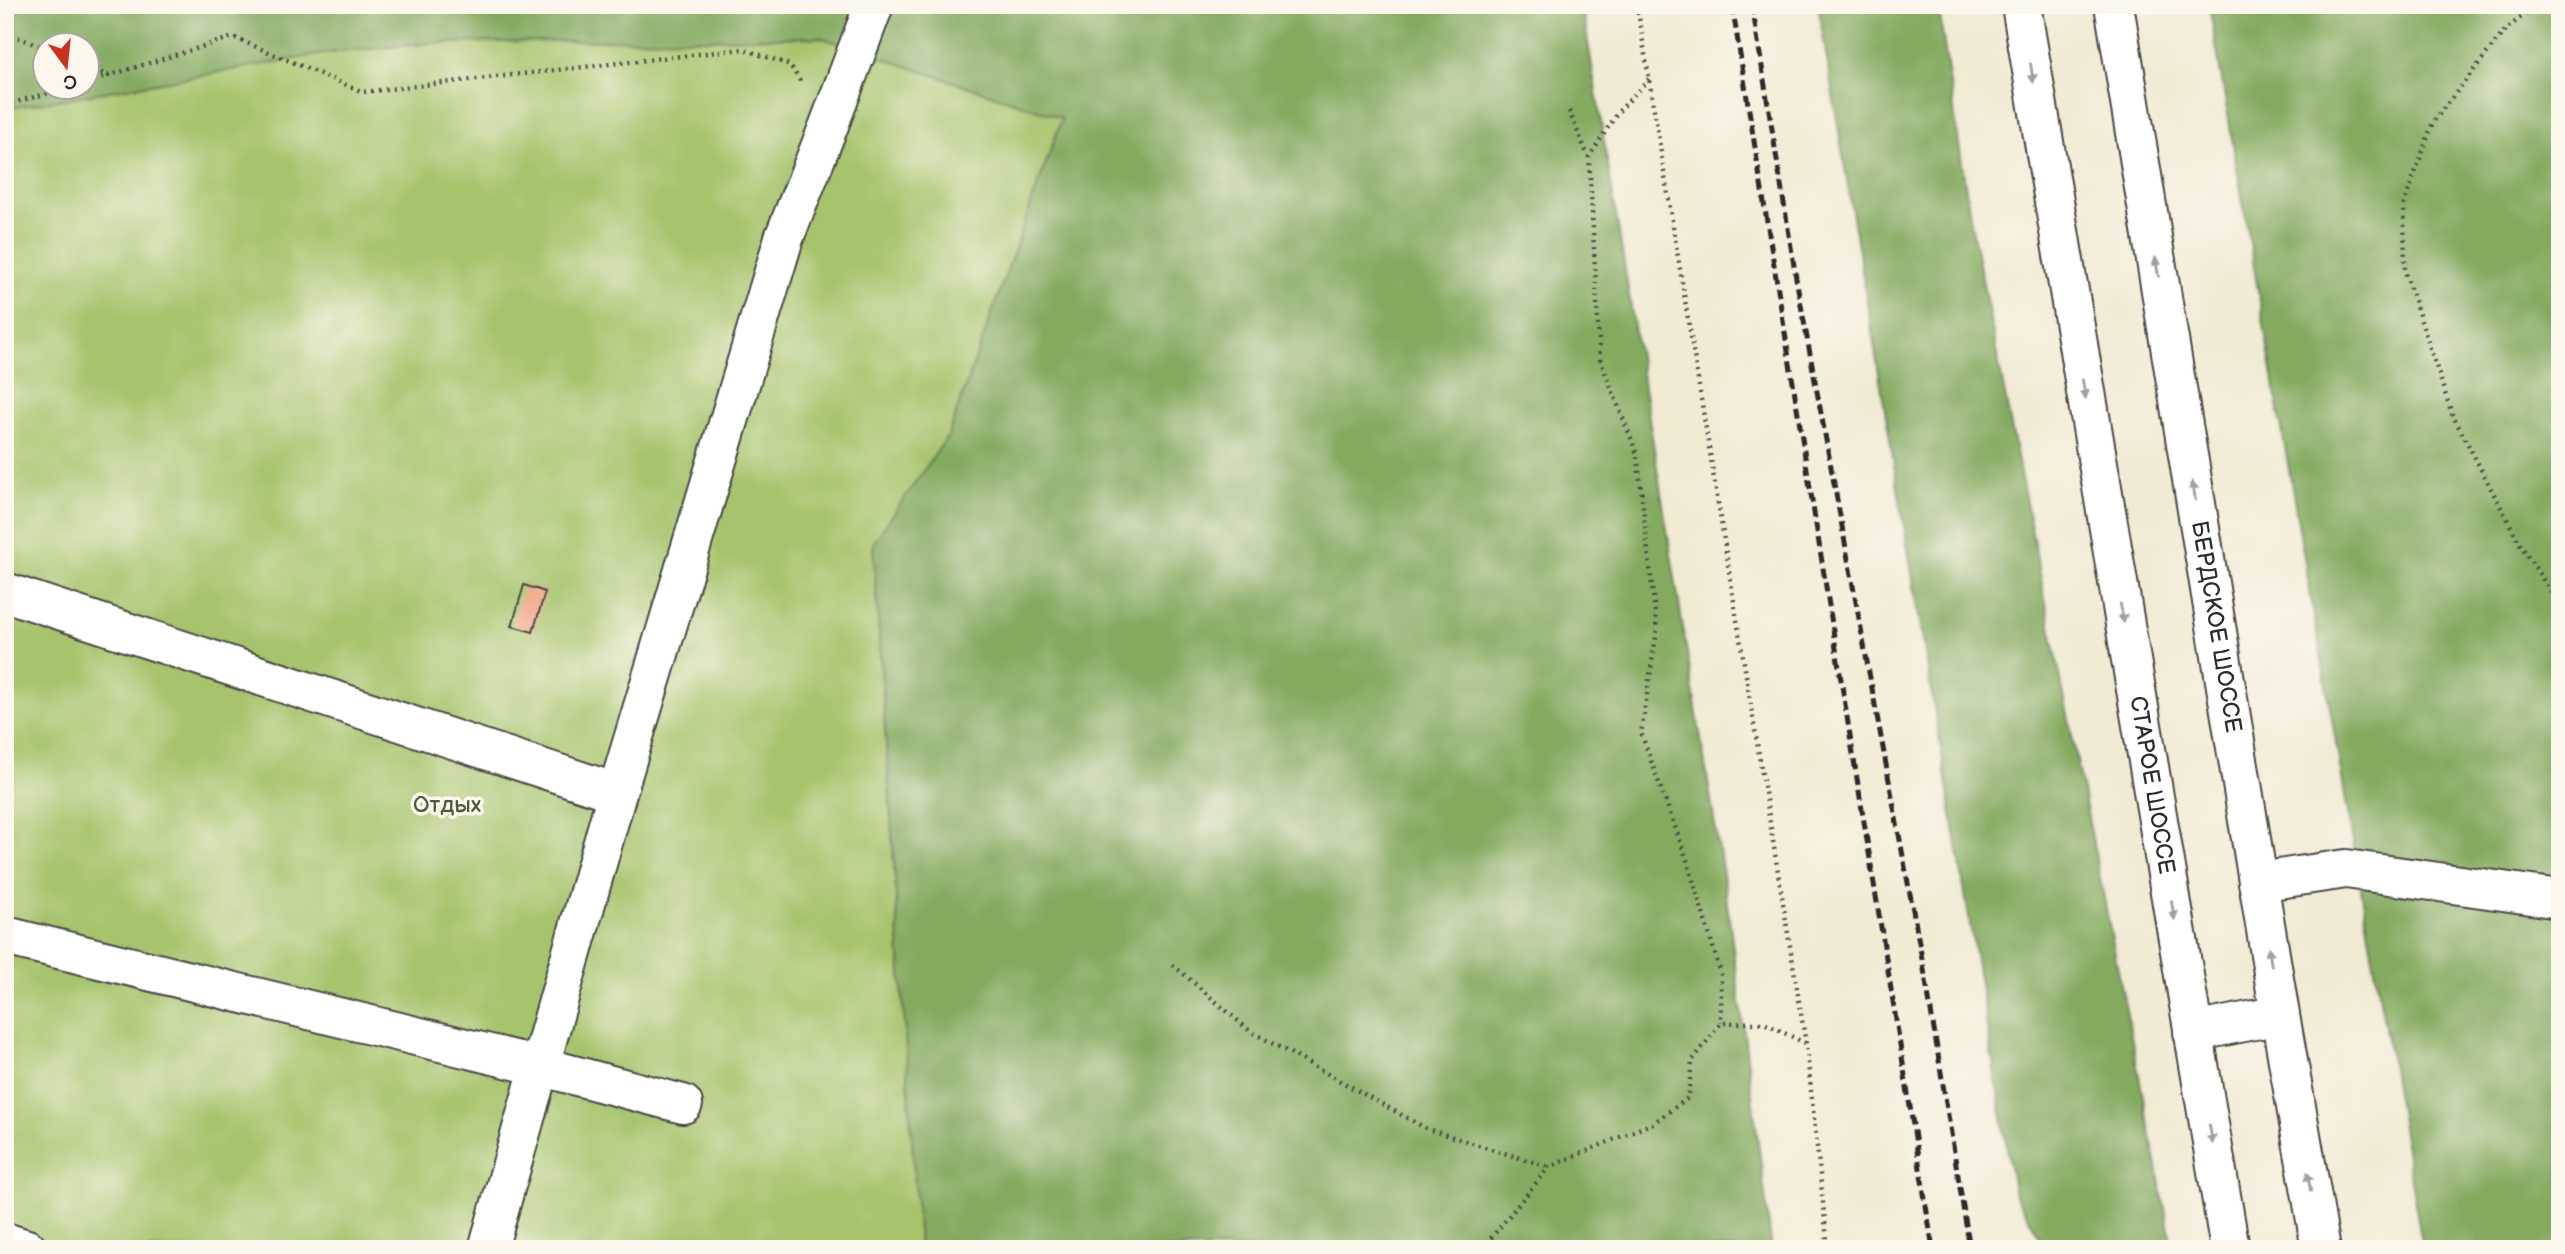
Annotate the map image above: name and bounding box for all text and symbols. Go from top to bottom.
north arrow [32,32,102,102]
one-way arrow [2027,62,2038,84]
text: С [61,68,79,94]
one-way arrow [2151,256,2162,278]
one-way arrow [2079,378,2090,400]
one-way arrow [2188,480,2199,502]
street label: БЕРДСКОЕ ШОССЕ [2185,519,2247,735]
one-way arrow [2117,602,2128,624]
street label: СТАРОЕ ШОССЕ [2123,694,2181,876]
park label: Отдых [413,791,481,819]
one-way arrow [2168,899,2179,921]
one-way arrow [2264,946,2275,968]
one-way arrow [2206,1123,2217,1145]
one-way arrow [2303,1170,2314,1192]

